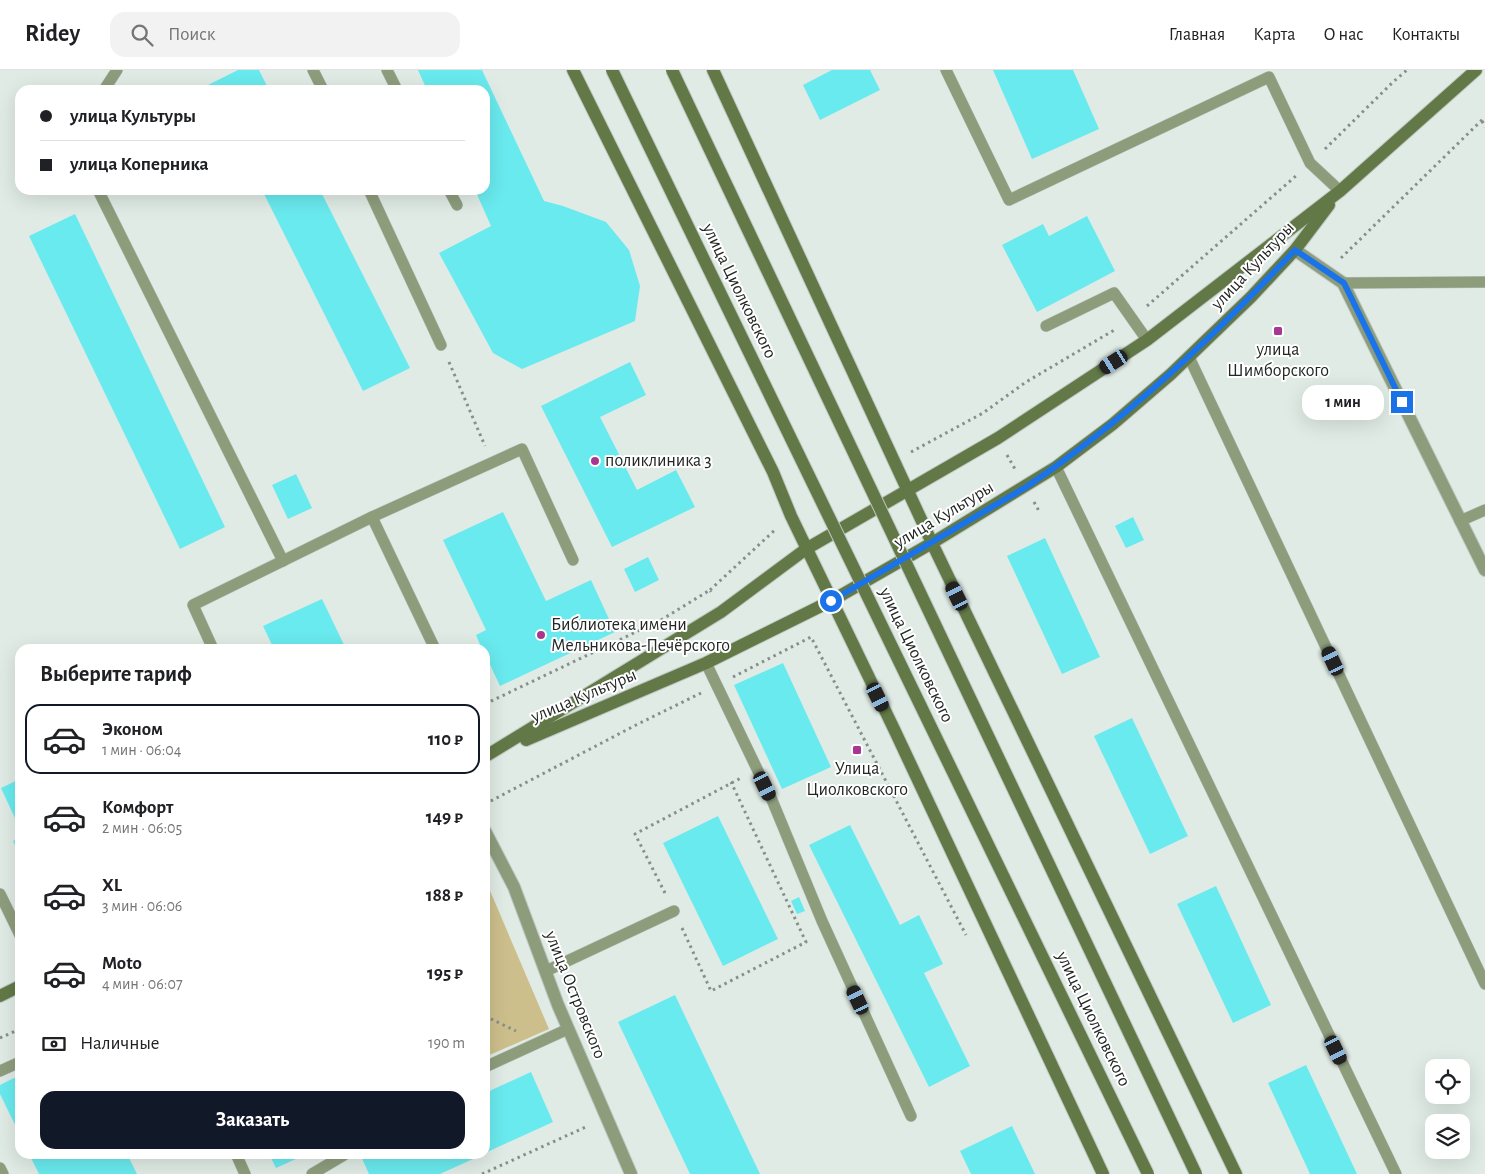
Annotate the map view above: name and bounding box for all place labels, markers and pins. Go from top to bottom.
marker: улица Шимборского [1272,325,1284,337]
place label: улица Шимборского [1227,341,1329,380]
place label: поликлиника 3 [605,452,712,470]
marker: поликлиника 3 [589,455,601,467]
place label: Библиотека имени Мельникова-Печёрского [551,615,730,655]
marker: Библиотека имени Мельникова-Печёрского [535,629,547,641]
marker: Улица Циолковского [851,744,863,756]
place label: Улица Циолковского [806,760,908,799]

